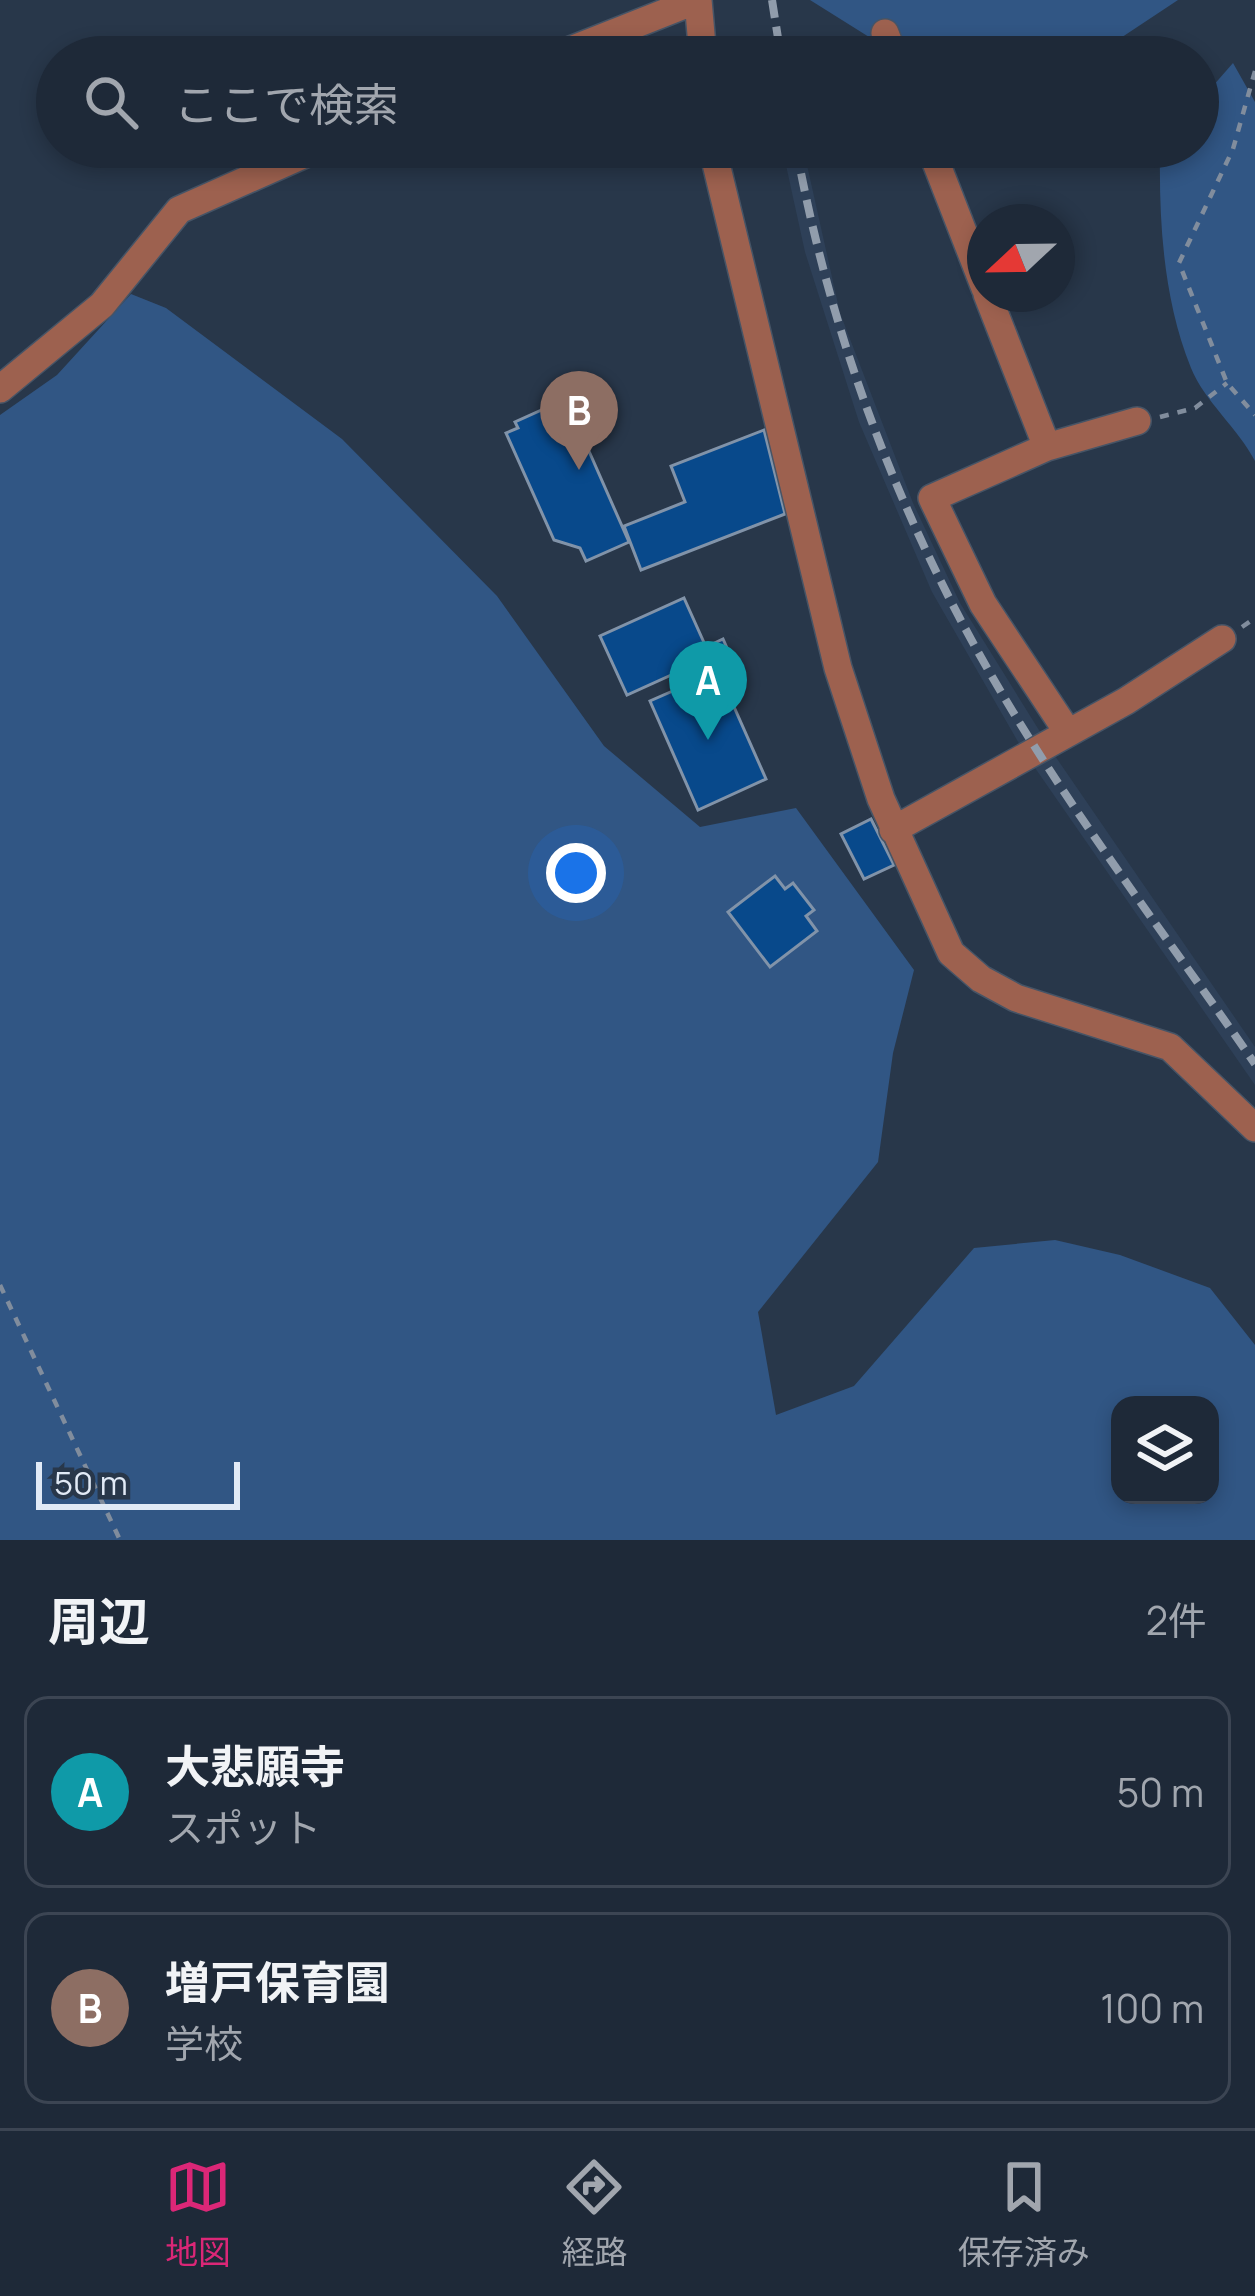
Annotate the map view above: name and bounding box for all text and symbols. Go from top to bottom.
search box [36,36,1219,168]
icon: search [78,69,144,135]
text: ここで検索 [174,73,399,135]
north arrow [967,204,1075,312]
pin: B [540,371,618,470]
pin: A [669,641,747,740]
your location [546,843,606,903]
map controls [1111,1396,1219,1504]
button: layers [1111,1396,1219,1504]
scale bar [36,1456,240,1509]
text: 50 m [54,1460,128,1505]
text: 周辺 [48,1586,150,1655]
text: 2件 [1146,1593,1207,1647]
text: 大悲願寺 [165,1735,345,1797]
text: A [77,1765,103,1819]
text: 50 m [1117,1765,1204,1819]
text: スポット [165,1800,321,1854]
text: 増戸保育園 [165,1951,390,2013]
text: B [78,1981,102,2035]
text: 100 m [1100,1981,1204,2035]
text: 学校 [165,2016,243,2070]
tab: 地図 [165,2154,231,2274]
tab: 経路 [561,2154,627,2274]
tab: 保存済み [958,2154,1090,2274]

